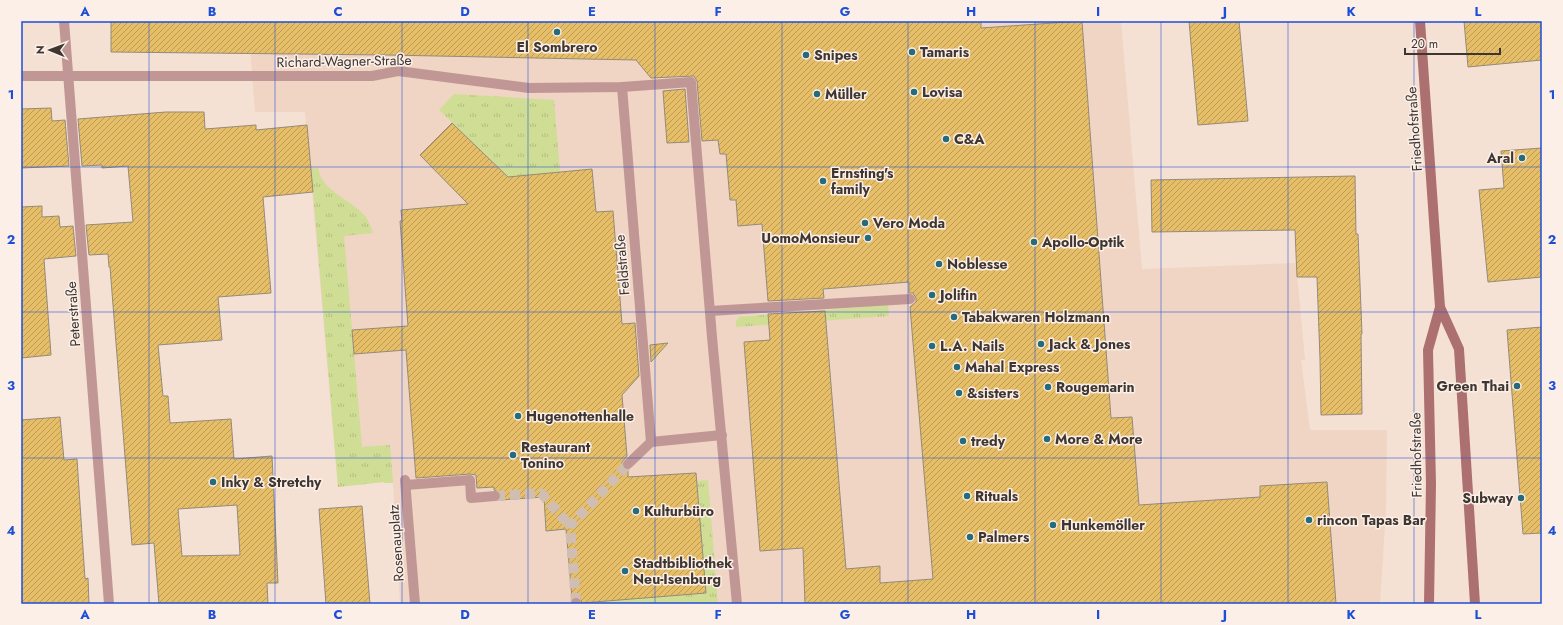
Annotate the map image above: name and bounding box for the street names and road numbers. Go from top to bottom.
street label: Richard-Wagner-Straße [276,50,412,72]
street label: Friedhofstraße [1401,86,1427,172]
street label: Feldstraße [609,234,635,296]
street label: Peterstraße [61,281,85,347]
street label: Friedhofstraße [1405,412,1427,498]
street label: Rosenauplatz [383,503,409,582]

